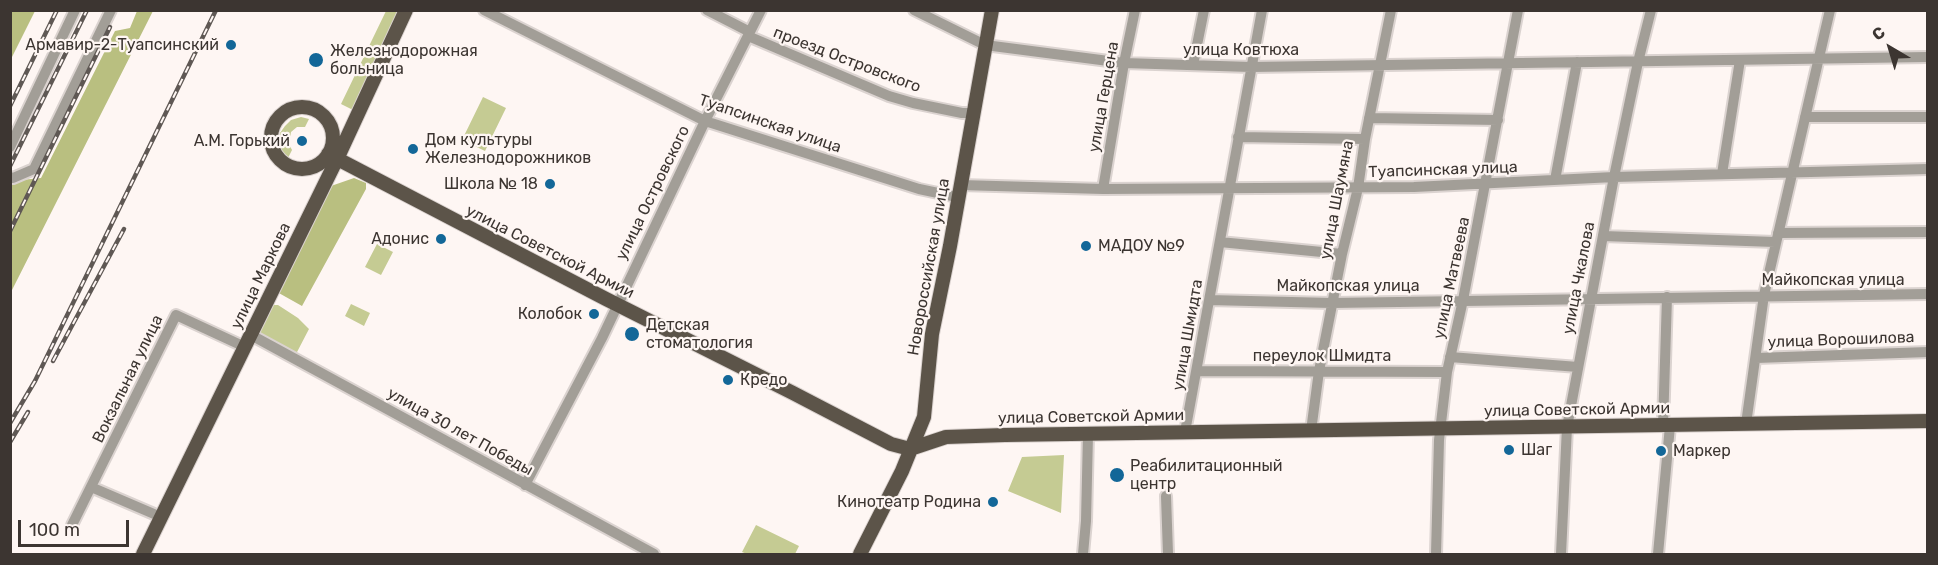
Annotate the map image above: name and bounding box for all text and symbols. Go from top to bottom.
north arrow [1860,18,1920,78]
text: С [1868,22,1889,44]
street label: проезд Островского [770,23,924,97]
place label: Армавир-2-Туапсинский [25,35,219,55]
marker: Армавир-2-Туапсинский [224,38,238,52]
street label: улица Герцена [1085,40,1123,154]
street label: улица Ковтюха [1183,40,1299,60]
place label: Железнодорожная больница [330,41,478,79]
marker: Железнодорожная больница [307,51,325,69]
street label: Туапсинская улица [696,91,844,157]
street label: улица Островского [612,122,694,264]
place label: Дом культуры Железнодорожников [425,130,591,168]
place label: А.М. Горький [194,131,290,151]
marker: А.М. Горький [295,134,309,148]
street label: улица Шаумяна [1316,139,1358,261]
marker: Дом культуры Железнодорожников [406,142,420,156]
street label: Туапсинская улица [1368,158,1518,182]
place label: Школа № 18 [444,174,538,194]
marker: Школа № 18 [543,177,557,191]
street label: Новороссийская улица [904,177,954,357]
street label: улица Советской Армии [463,201,637,303]
street label: улица Матвеева [1430,215,1474,341]
street label: улица Маркова [227,220,295,332]
street label: улица Чкалова [1559,220,1599,336]
place label: Адонис [371,229,429,249]
marker: Адонис [434,232,448,246]
place label: МАДОУ №9 [1098,236,1185,256]
marker: МАДОУ №9 [1079,239,1093,253]
street label: Майкопская улица [1761,270,1905,290]
street label: Майкопская улица [1276,276,1420,296]
street label: улица Шмидта [1169,278,1207,392]
place label: Колобок [518,304,582,324]
marker: Колобок [587,307,601,321]
street label: Вокзальная улица [89,312,167,446]
place label: Детская стоматология [646,315,753,353]
marker: Детская стоматология [623,325,641,343]
street label: улица Ворошилова [1767,328,1915,352]
street label: переулок Шмидта [1253,346,1391,366]
place label: Кредо [740,370,788,390]
marker: Кредо [721,373,735,387]
street label: улица 30 лет Победы [384,384,536,480]
street label: улица Советской Армии [1484,399,1670,421]
street label: улица Советской Армии [998,406,1184,428]
place label: Шаг [1521,440,1552,460]
place label: Маркер [1673,441,1731,461]
marker: Шаг [1502,443,1516,457]
marker: Маркер [1654,444,1668,458]
place label: Реабилитационный центр [1130,456,1283,494]
marker: Реабилитационный центр [1108,466,1126,484]
place label: Кинотеатр Родина [837,492,981,512]
marker: Кинотеатр Родина [986,495,1000,509]
scale bar [21,508,132,546]
text: 100 m [29,519,80,541]

